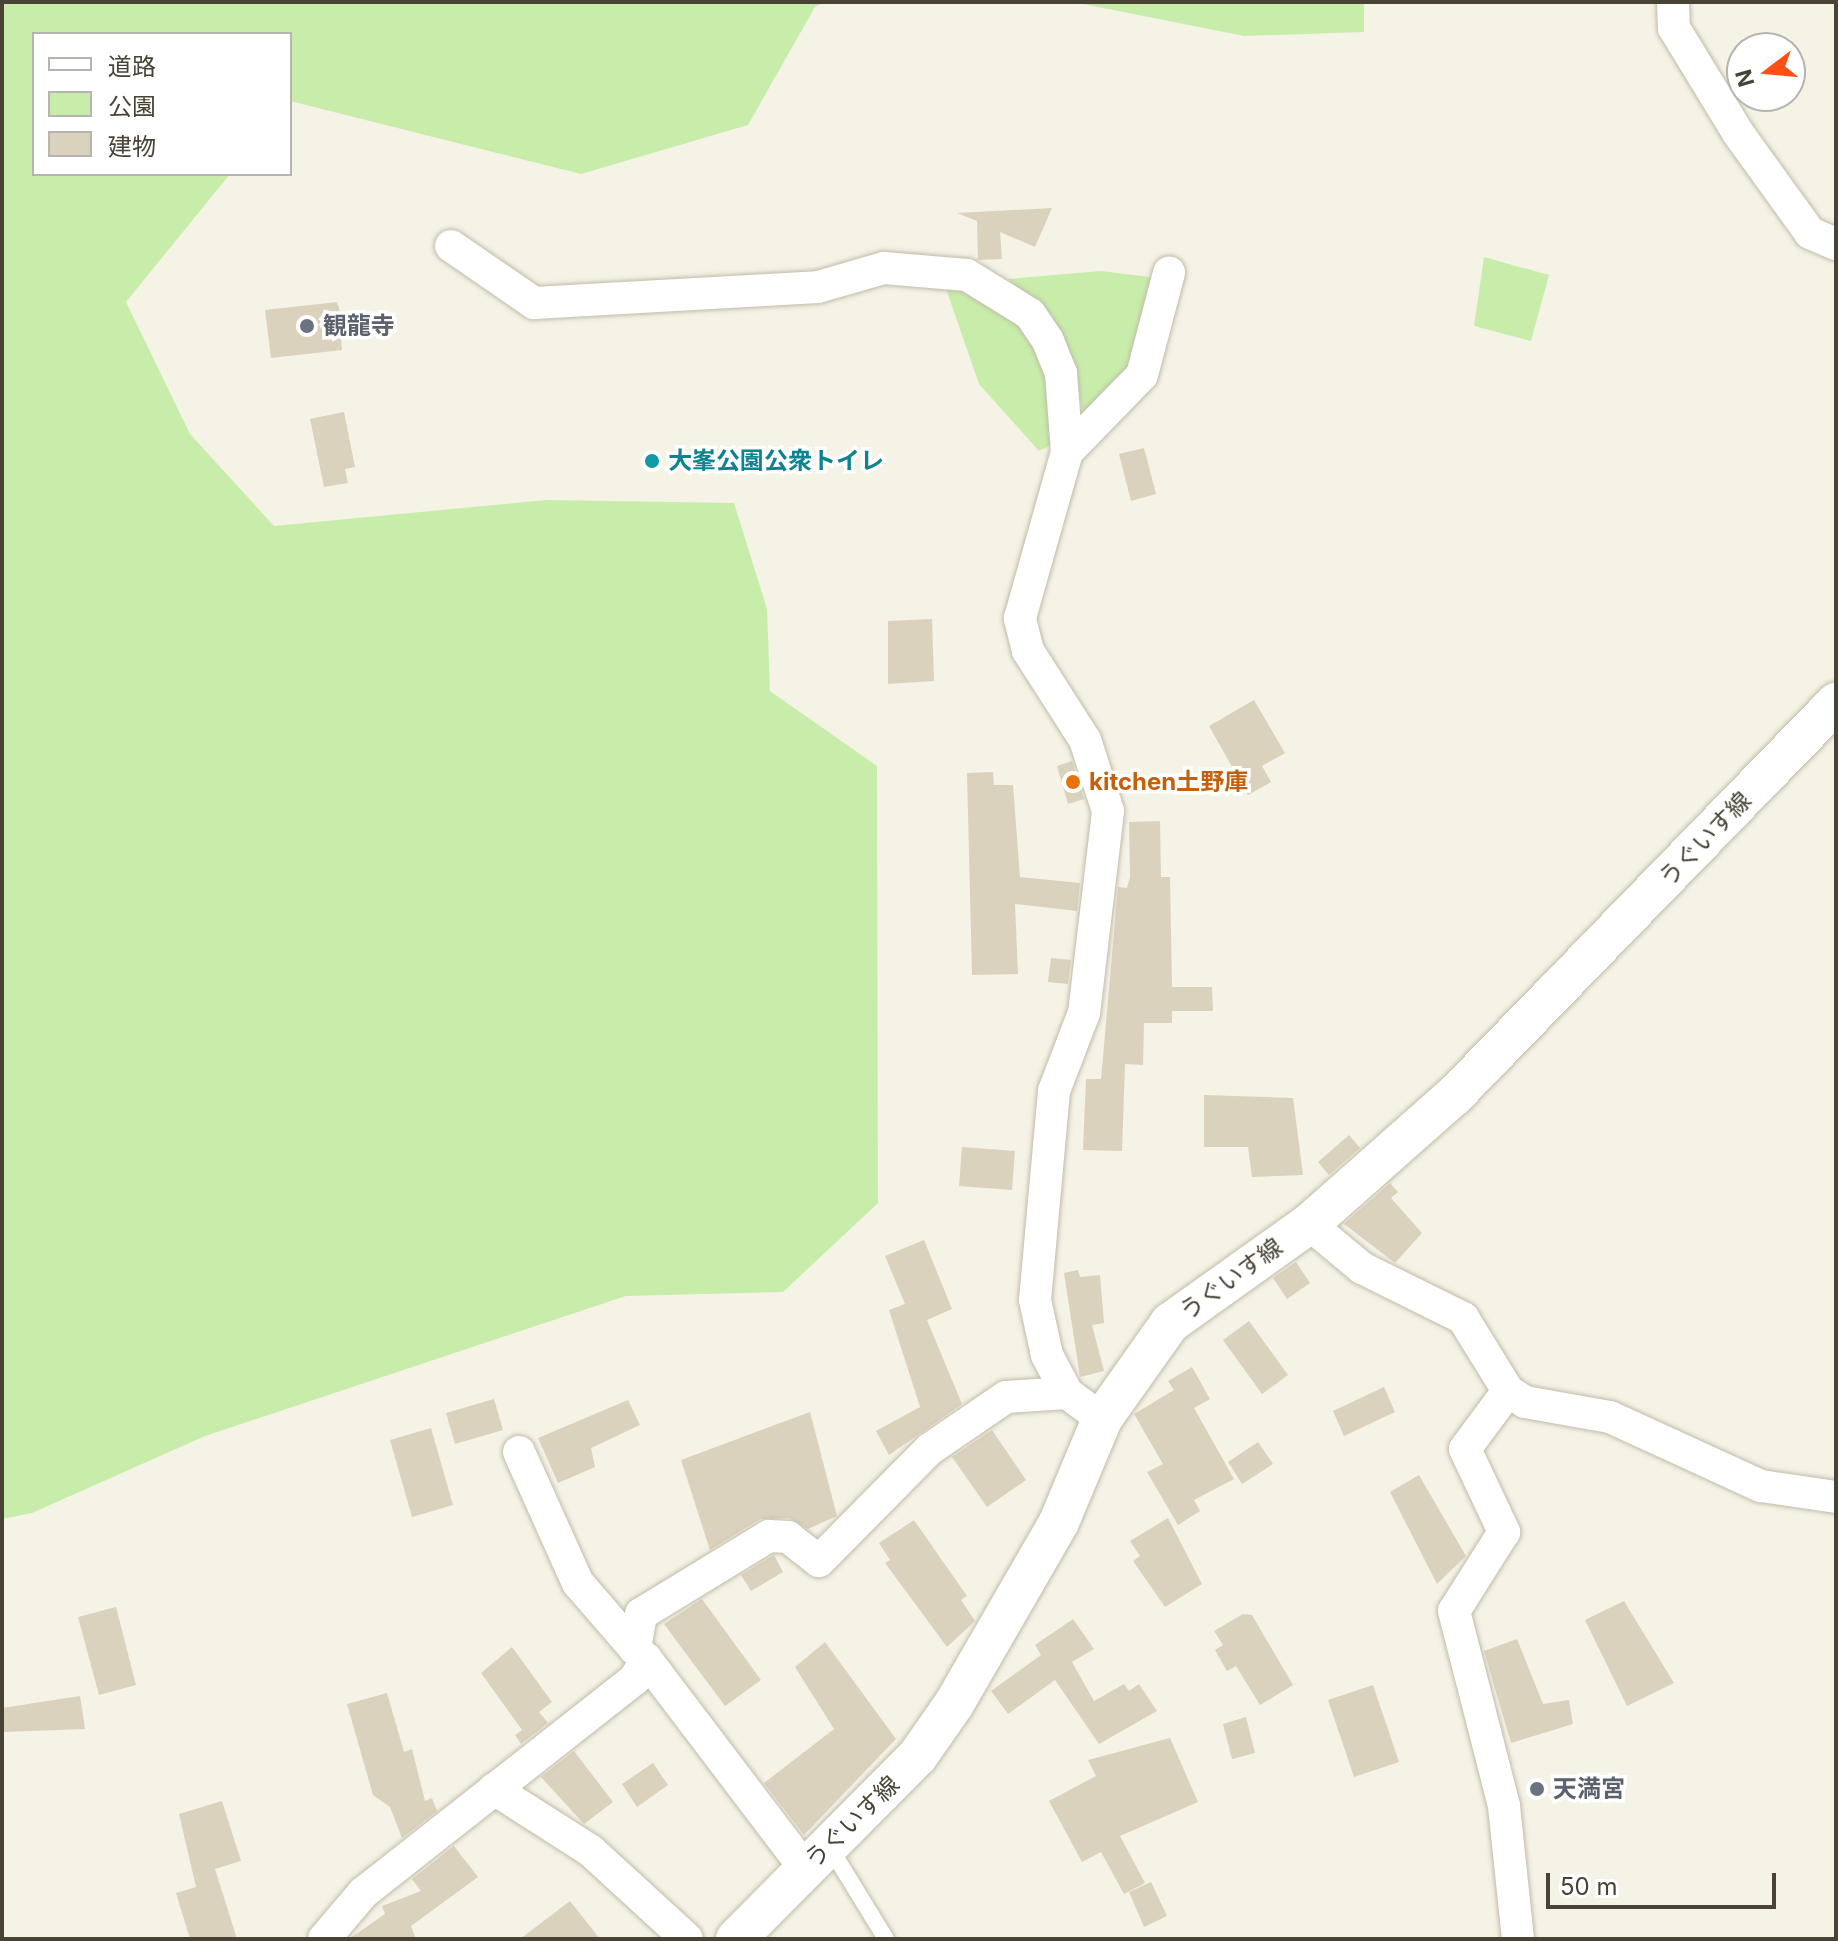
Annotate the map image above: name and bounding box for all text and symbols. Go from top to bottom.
legend [32,32,292,176]
north arrow [1726,32,1806,112]
text: 道路 [108,52,156,81]
text: N [1730,66,1760,90]
text: 公園 [108,92,156,121]
text: 建物 [108,132,156,161]
place label: 観龍寺 [323,312,395,340]
marker: 観龍寺 [298,317,316,335]
place label: 大峯公園公衆トイレ [668,447,884,475]
marker: 大峯公園公衆トイレ [643,452,661,470]
place label: kitchen土野庫 [1089,768,1248,796]
marker: kitchen土野庫 [1064,773,1082,791]
street label: うぐいす線 [1653,786,1757,892]
street label: うぐいす線 [1174,1232,1288,1326]
street label: うぐいす線 [799,1770,905,1874]
place label: 天満宮 [1553,1775,1625,1803]
marker: 天満宮 [1528,1780,1546,1798]
scale bar [1550,1857,1780,1907]
text: 50 m [1560,1872,1618,1901]

